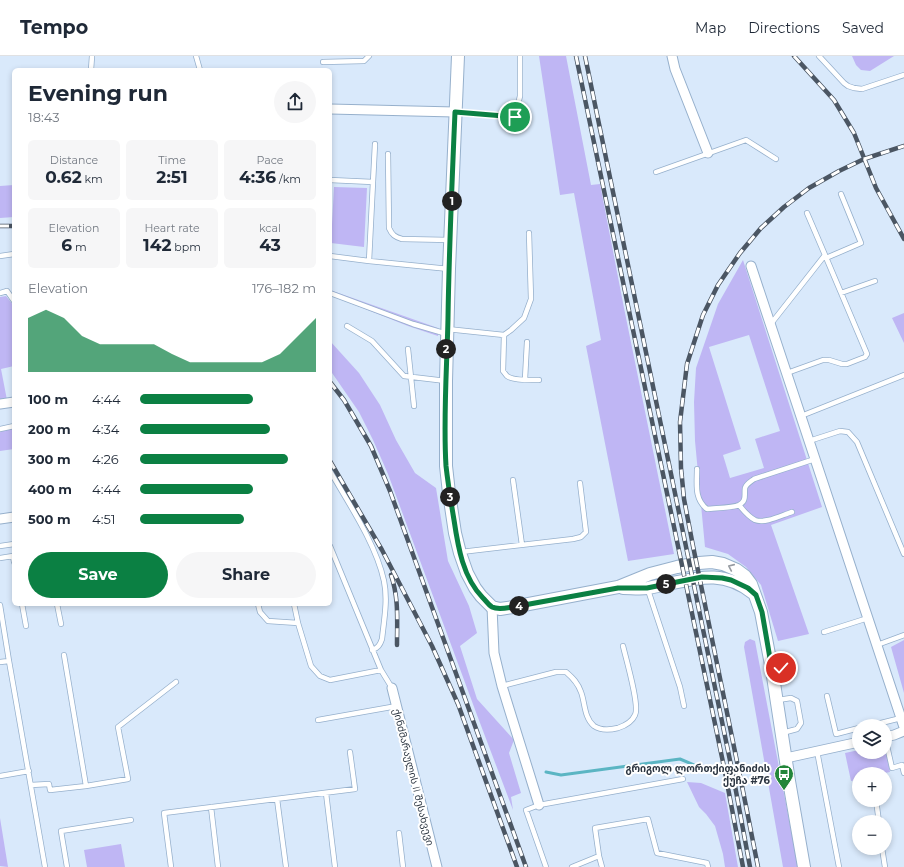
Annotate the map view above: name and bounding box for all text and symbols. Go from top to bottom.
text: Tempo [20,16,88,39]
text: Map [695,19,726,37]
text: Directions [748,19,820,37]
text: Saved [842,19,884,37]
text: Evening run [28,80,168,107]
button: share [274,81,316,123]
pin [498,100,532,134]
icon: arrive [504,106,526,128]
text: 18:43 [28,109,59,125]
text: Distance [50,153,98,167]
text: Time [158,153,186,167]
text: Pace [257,153,283,167]
text: 0.62 [45,167,82,187]
text: 2:51 [156,167,188,187]
text: 4:36 [239,167,276,187]
text: km [82,172,103,186]
text: /km [276,172,301,186]
pin: 1 [442,191,462,211]
text: 1 [450,194,454,208]
text: Elevation [49,221,99,235]
text: Heart rate [144,221,200,235]
text: kcal [259,221,281,235]
text: 6 [61,235,72,255]
text: 142 [143,235,171,255]
text: 43 [259,235,281,255]
text: m [72,240,87,254]
text: bpm [171,240,201,254]
text: Elevation [28,280,88,296]
text: 176–182 m [252,280,316,296]
pin: 2 [436,339,456,359]
text: 2 [443,342,449,356]
text: 100 m [28,391,68,407]
text: 4:44 [92,391,121,407]
text: 200 m [28,421,71,437]
text: 4:34 [92,421,119,437]
text: 300 m [28,451,71,467]
text: 4:26 [92,451,119,467]
text: 400 m [28,481,72,497]
text: 4:44 [92,481,121,497]
pin: 3 [440,487,460,507]
text: 3 [447,490,453,504]
text: 500 m [28,511,71,527]
text: 4:51 [92,511,115,527]
button: Save [28,552,168,598]
button: Share [176,552,316,598]
one-way arrow [728,564,735,572]
pin: 5 [656,574,676,594]
text: 5 [663,577,669,591]
pin: 4 [509,596,529,616]
text: 4 [515,599,523,613]
pin [764,651,798,685]
icon: check [770,657,792,679]
street label: ქინძმარაულის II შესახვევი [390,707,437,847]
map controls [852,719,892,855]
button: layers [852,719,892,759]
place label: გრიგოლ ლორთქიფანიძის ქუჩა #76 [626,762,771,787]
bus stop icon: გრიგოლ ლორთქიფანიძის ქუჩა #76 [773,763,795,791]
button: + [852,767,892,807]
button: − [852,815,892,855]

